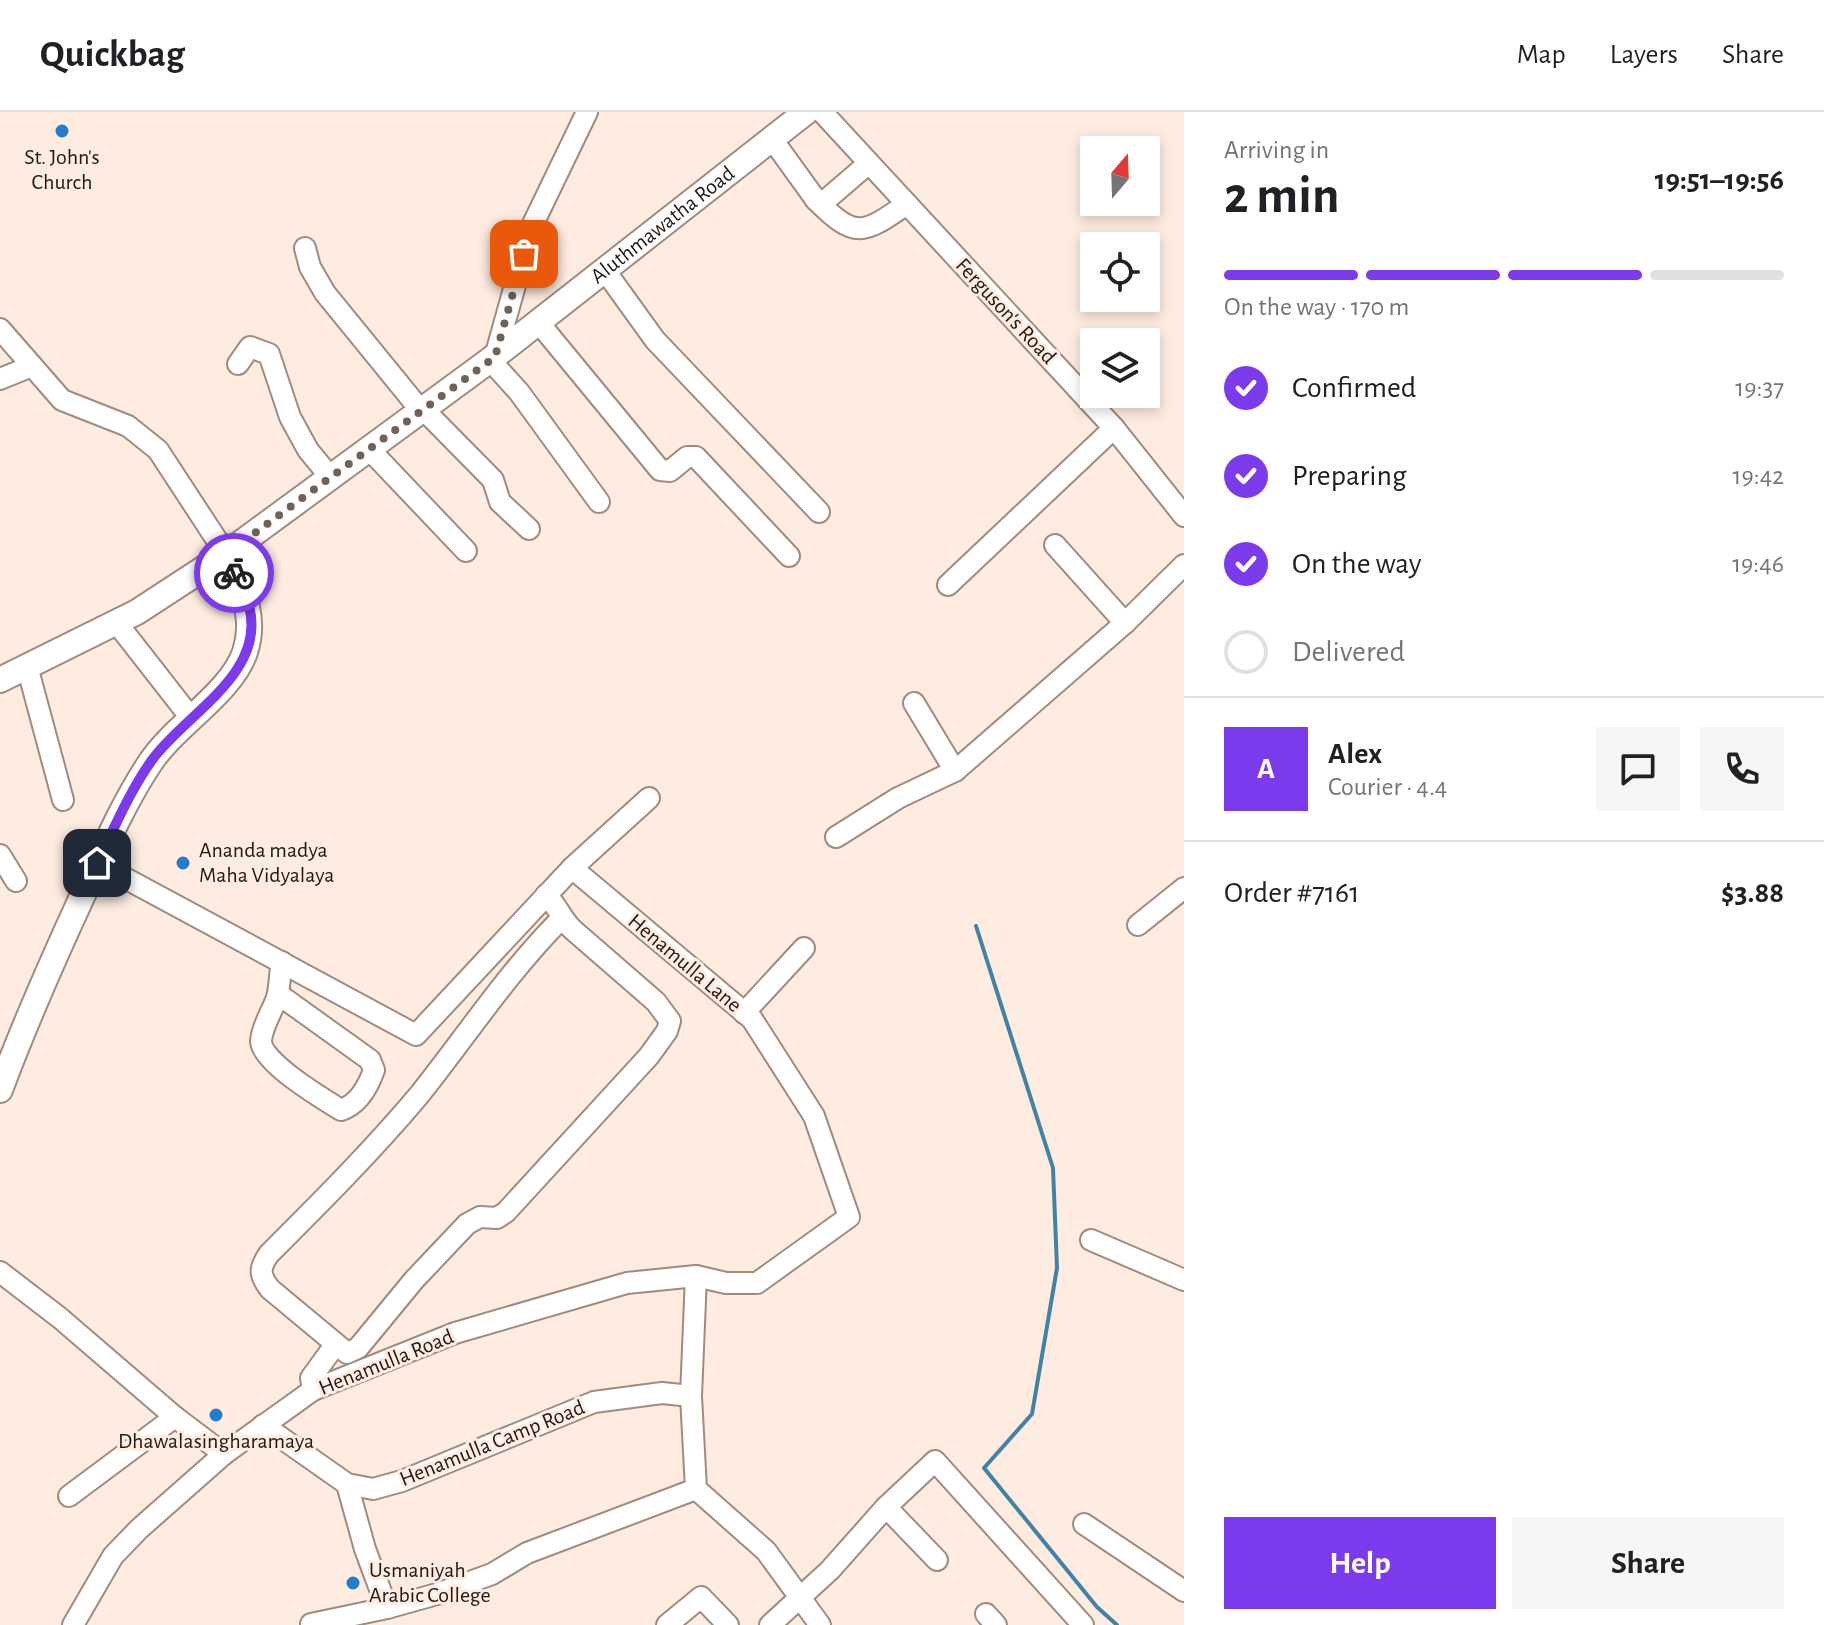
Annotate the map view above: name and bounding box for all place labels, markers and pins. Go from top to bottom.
marker: St. John's Church [53,122,71,140]
place label: St. John's Church [24,146,100,193]
pin [490,220,558,288]
pin [63,829,131,897]
place label: Ananda madya Maha Vidyalaya [199,839,334,886]
marker: Ananda madya Maha Vidyalaya [174,854,192,872]
marker: Dhawalasingharamaya [207,1406,225,1424]
place label: Dhawalasingharamaya [118,1430,314,1452]
place label: Usmaniyah Arabic College [369,1559,491,1606]
marker: Usmaniyah Arabic College [344,1574,362,1592]

